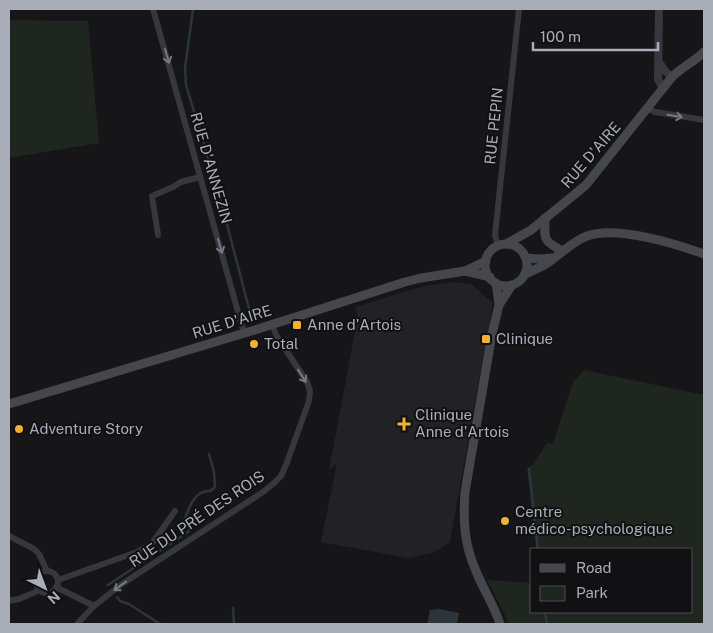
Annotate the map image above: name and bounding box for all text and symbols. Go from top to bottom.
scale bar [533,20,658,52]
text: 100 m [540,28,581,45]
one-way arrow [162,47,172,63]
street label: RUE PEPIN [481,87,506,165]
street label: RUE D'ANNEZIN [187,110,236,226]
one-way arrow [667,112,683,122]
street label: RUE D'AIRE [557,118,624,191]
one-way arrow [215,237,225,253]
street label: RUE D'AIRE [190,301,273,342]
place label: Anne d'Artois [307,316,401,333]
marker: Anne d'Artois [291,319,303,331]
place label: Clinique [496,330,553,347]
marker: Clinique [480,333,492,345]
place label: Total [264,335,299,352]
marker: Total [248,338,260,350]
one-way arrow [298,368,308,382]
place label: Clinique Anne d'Artois [415,406,509,440]
marker: Clinique Anne d'Artois [397,417,411,431]
place label: Adventure Story [29,420,143,437]
marker: Adventure Story [13,423,25,435]
street label: RUE DU PRÉ DES ROIS [126,467,268,570]
place label: Centre médico-psychologique [515,503,673,537]
marker: Centre médico-psychologique [499,515,511,527]
legend [530,548,693,613]
text: Road [576,559,612,576]
north arrow [20,563,70,613]
one-way arrow [113,581,127,591]
text: Park [576,584,608,601]
text: N [44,588,63,607]

